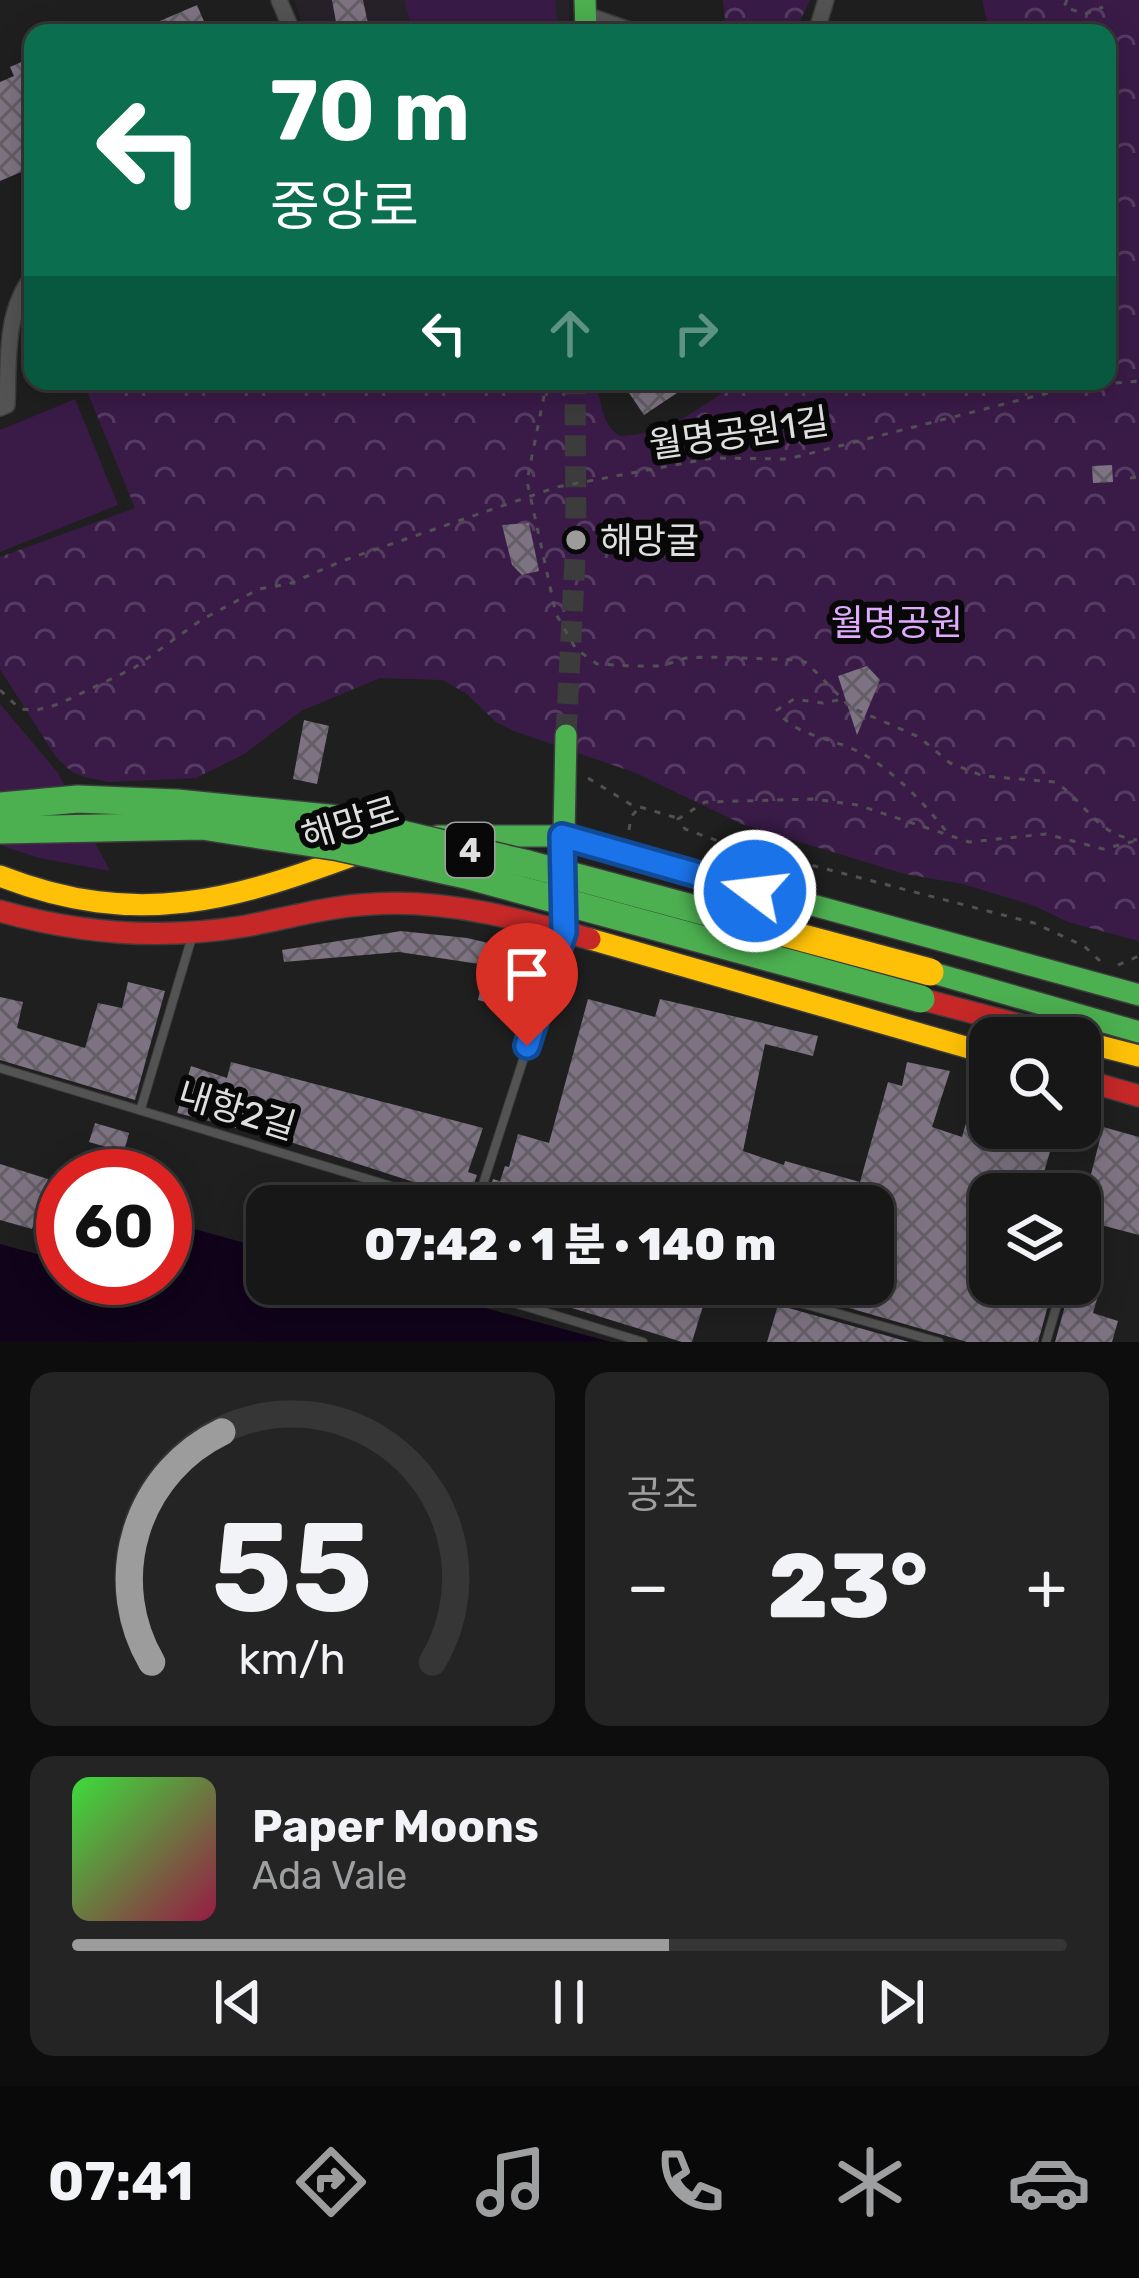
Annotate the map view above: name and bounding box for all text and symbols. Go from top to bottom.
text: 70 m [270,61,470,161]
icon: left [72,72,228,228]
text: 중앙로 [270,175,419,239]
icon: left [411,300,477,366]
icon: ahead [537,300,603,366]
icon: right [663,300,729,366]
street label: 월명공원1길 [646,399,832,467]
place label: 해망굴 [600,519,699,562]
marker: 해망굴 [563,527,589,553]
park label: 월명공원 [831,601,963,644]
street label: 해망로 [296,788,404,858]
road number: 4 [446,823,494,877]
position arrow [692,828,818,954]
pin [476,923,578,1046]
icon: arrive [494,941,560,1007]
map controls [969,1017,1101,1305]
button: search [969,1017,1101,1149]
street label: 내항2길 [173,1072,301,1148]
speed limit sign: 60 [36,1149,192,1305]
button: layers [969,1173,1101,1305]
text: 07:42 · 1 분 · 140 m [364,1218,776,1271]
text: 공조 [627,1472,698,1518]
text: 55 [212,1494,373,1642]
text: 23° [767,1533,928,1640]
text: − [627,1547,669,1626]
text: + [1026,1547,1067,1626]
text: km/h [239,1634,346,1685]
text: Paper Moons [252,1800,539,1853]
text: Ada Vale [252,1853,407,1899]
icon: previous [205,1969,271,2035]
icon: pause [536,1969,602,2035]
icon: next [868,1969,934,2035]
icon: directions [289,2140,373,2224]
icon: music [469,2140,553,2224]
icon: phone [648,2140,732,2224]
icon: climate [828,2140,912,2224]
icon: car [1007,2140,1091,2224]
text: 07:41 [48,2150,194,2214]

